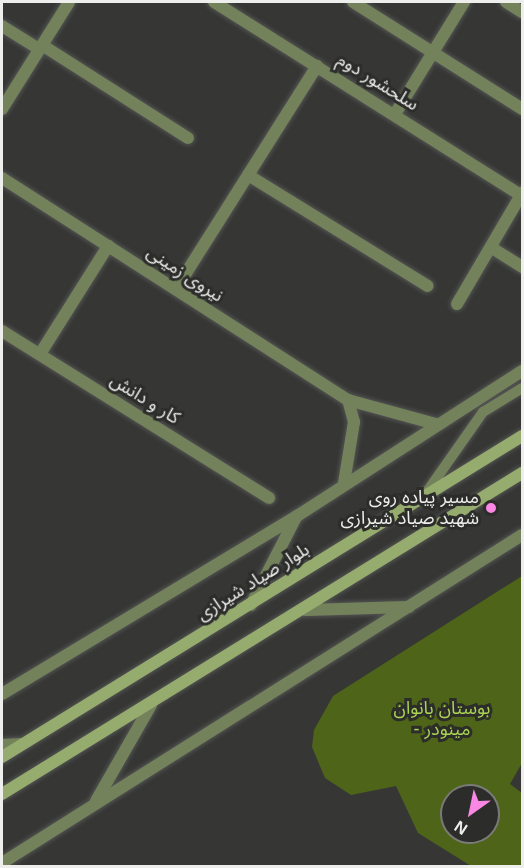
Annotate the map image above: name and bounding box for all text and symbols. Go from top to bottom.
street label: سلحشور دوم [333,49,423,115]
street label: نیروی زمینی [143,241,227,307]
street label: کار و دانش [106,369,184,429]
place label: مسیر پیاده روی شهید صیاد شیرازی [341,487,479,530]
marker: مسیر پیاده روی شهید صیاد شیرازی [484,501,498,515]
street label: بلوار صیاد شیرازی [193,539,313,625]
park label: بوستان بانوان - مینودر [394,698,490,740]
north arrow [440,784,500,844]
text: N [452,818,470,838]

